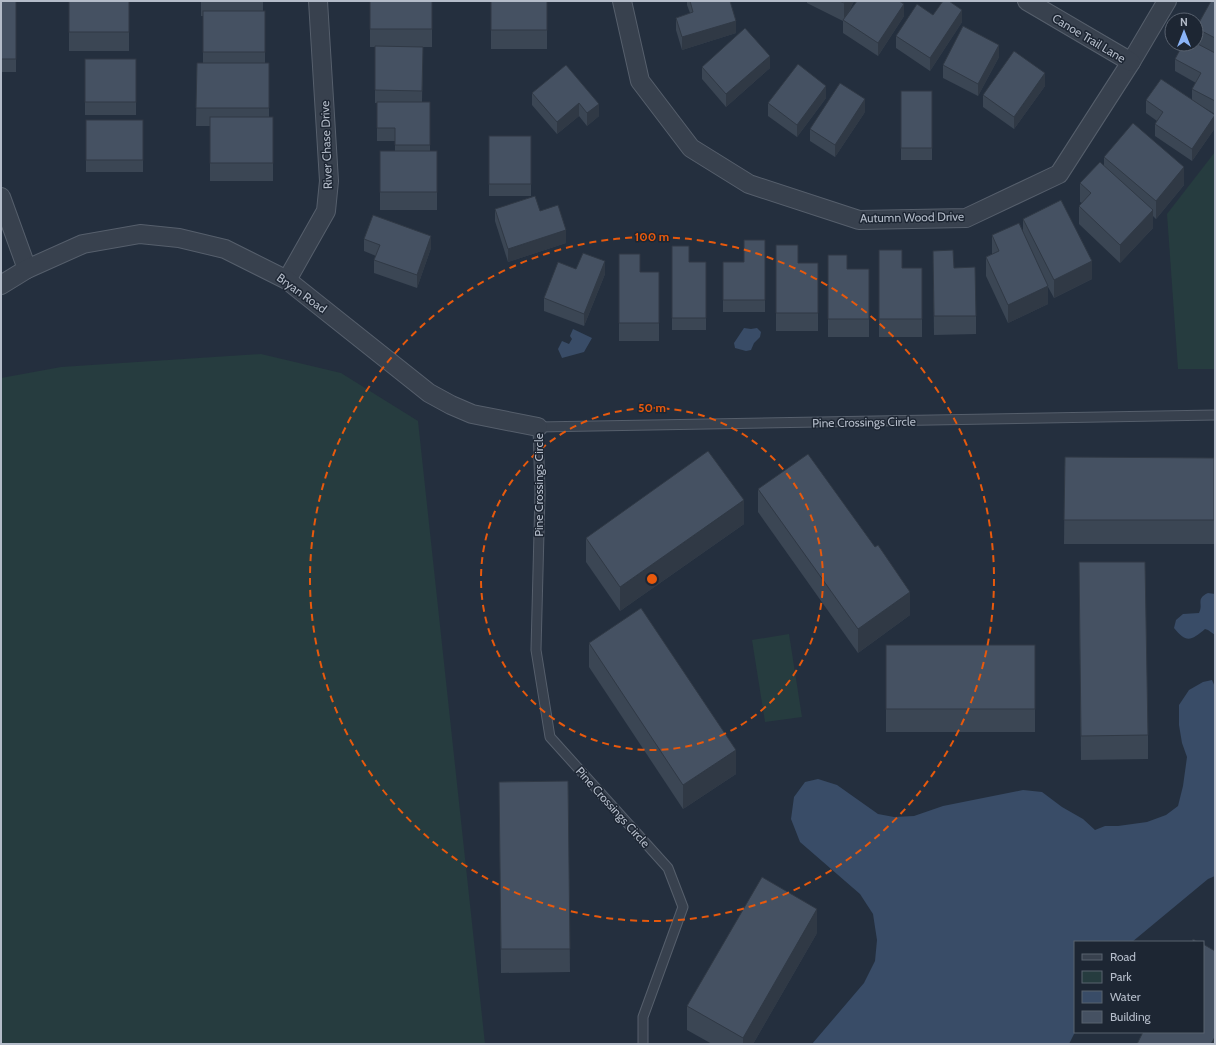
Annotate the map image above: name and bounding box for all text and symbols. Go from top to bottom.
street label: Canoe Trail Lane [1050,10,1128,66]
north arrow [1164,12,1204,52]
text: N [1180,15,1188,29]
street label: River Chase Drive [317,101,335,189]
street label: Autumn Wood Drive [860,209,964,225]
text: 100 m [635,229,669,244]
street label: Bryan Road [274,270,330,316]
text: 50 m [638,400,666,415]
street label: Pine Crossings Circle [812,414,916,430]
street label: Pine Crossings Circle [531,433,546,537]
centre of rings [645,572,659,586]
street label: Pine Crossings Circle [573,763,653,851]
legend [1074,941,1204,1033]
text: Road [1110,949,1136,964]
text: Park [1110,969,1132,984]
text: Water [1110,989,1141,1004]
text: Building [1110,1009,1152,1024]

